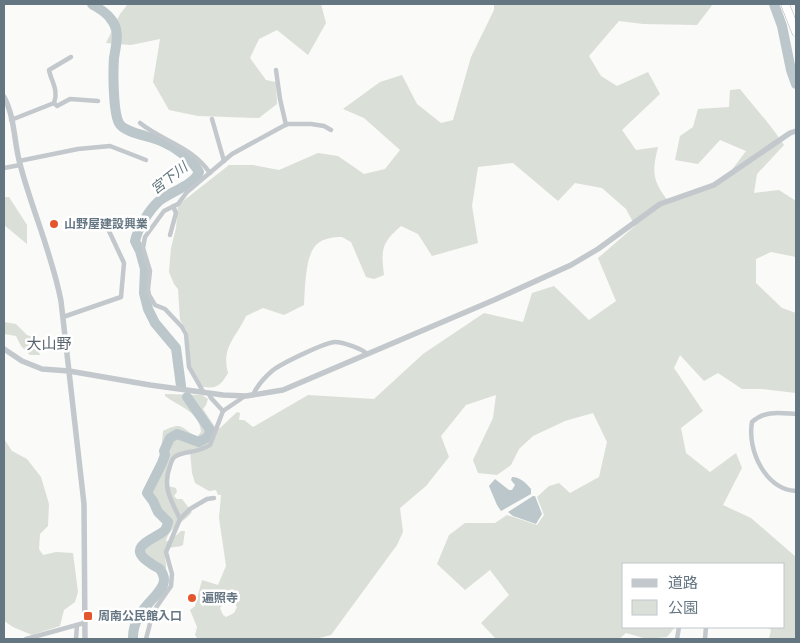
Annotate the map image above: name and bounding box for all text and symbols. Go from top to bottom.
water label: 宮下川 [147,157,192,197]
place label: 山野屋建設興業 [64,216,148,231]
marker: 山野屋建設興業 [48,218,60,230]
district label: 大山野 [26,334,72,353]
legend [622,563,785,628]
text: 道路 [668,573,698,592]
place label: 遍照寺 [202,590,238,605]
marker: 遍照寺 [186,592,198,604]
text: 公園 [668,598,698,617]
place label: 周南公民館入口 [98,608,182,623]
marker: 周南公民館入口 [82,610,94,622]

